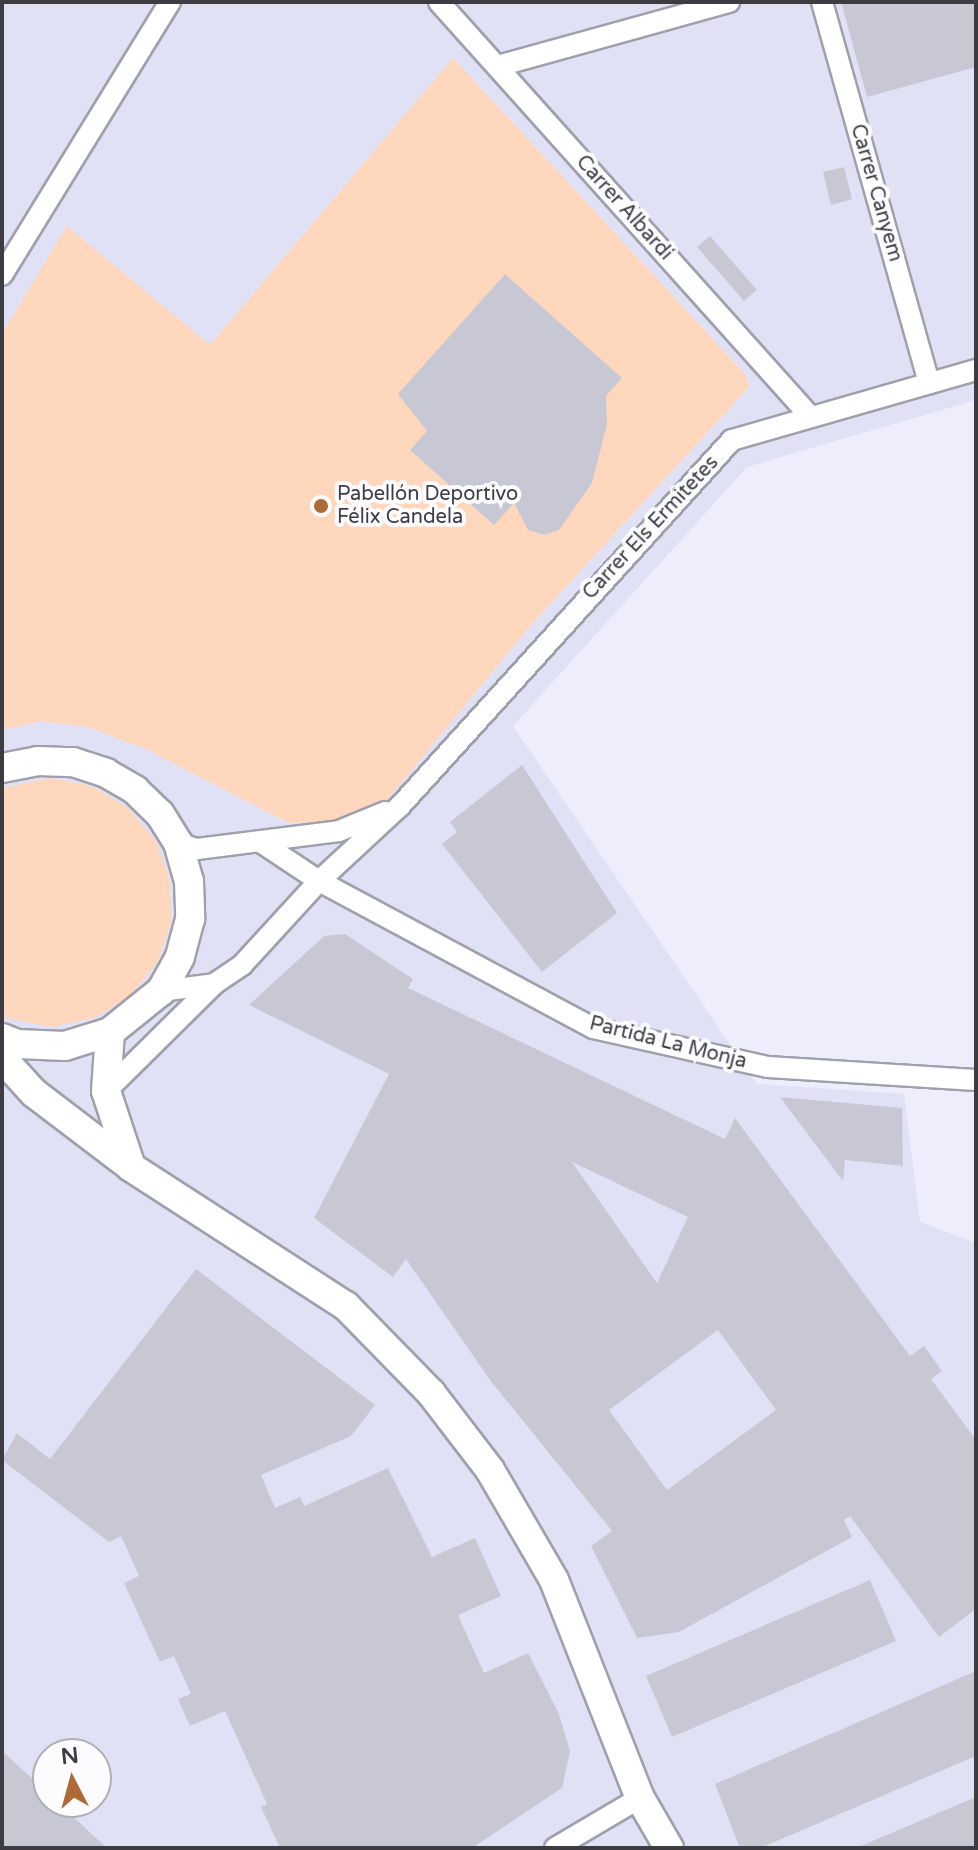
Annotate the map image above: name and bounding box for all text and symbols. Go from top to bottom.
street label: Carrer Canyem [845,122,907,264]
street label: Carrer Albardi [571,151,677,265]
street label: Carrer Els Ermitetes [578,451,724,605]
place label: Pabellón Deportivo Félix Candela [337,482,518,529]
marker: Pabellón Deportivo Félix Candela [312,497,330,515]
street label: Partida La Monja [587,1012,749,1074]
north arrow [32,1738,112,1818]
text: N [60,1742,80,1770]

